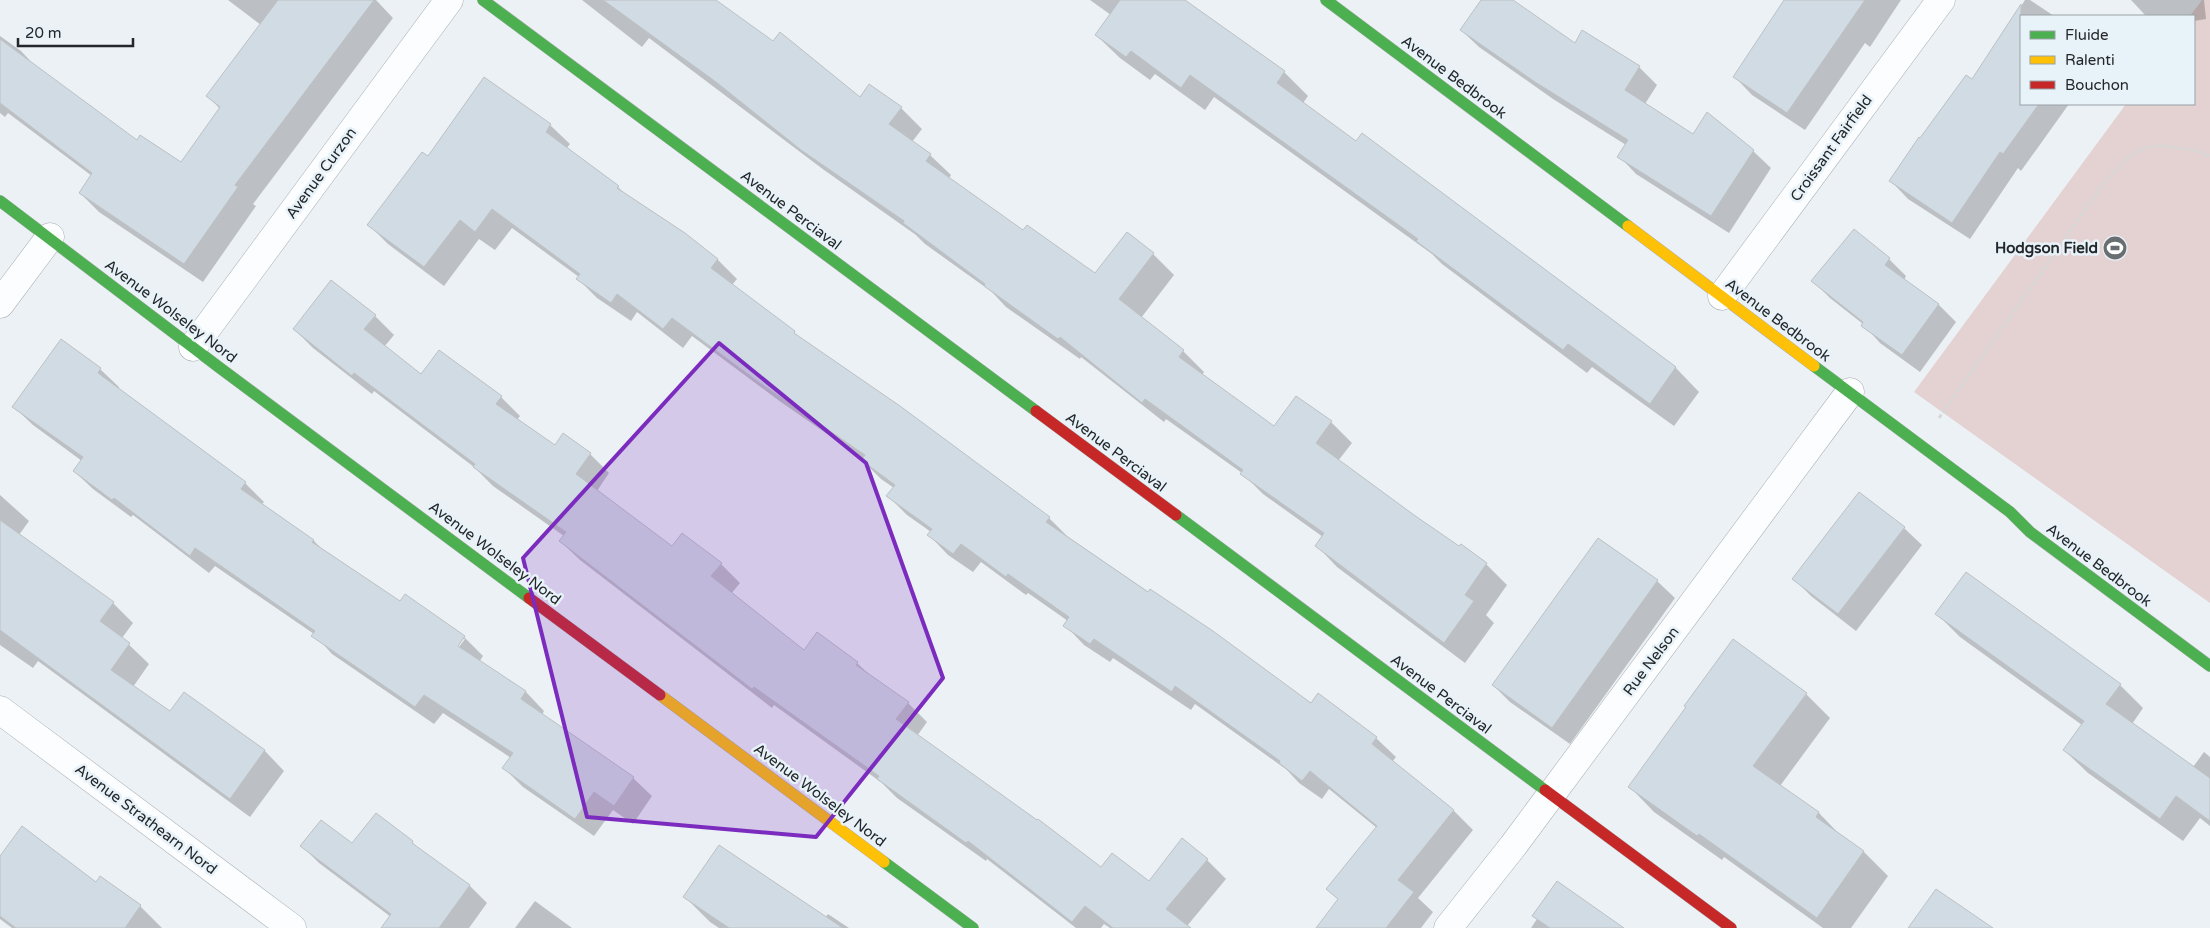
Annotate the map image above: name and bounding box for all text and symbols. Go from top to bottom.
scale bar [18,15,132,47]
legend [2020,15,2195,105]
text: 20 m [25,24,62,42]
text: Fluide [2065,26,2109,44]
street label: Avenue Bedbrook [1398,32,1510,122]
text: Ralenti [2065,51,2115,69]
text: Bouchon [2065,76,2129,94]
street label: Croissant Fairfield [1786,91,1876,205]
street label: Avenue Curzon [282,124,360,222]
street label: Avenue Perciaval [737,166,845,254]
sports icon: Hodgson Field [2102,235,2128,261]
place label: Hodgson Field [1995,239,2098,258]
street label: Avenue Wolseley Nord [101,255,241,367]
street label: Avenue Bedbrook [1722,275,1834,365]
street label: Avenue Perciaval [1062,408,1170,496]
street label: Avenue Wolseley Nord [425,497,565,609]
street label: Avenue Bedbrook [2043,520,2155,610]
street label: Rue Nelson [1619,623,1683,699]
street label: Avenue Perciaval [1387,650,1495,738]
street label: Avenue Wolseley Nord [750,739,890,851]
street label: Avenue Strathearn Nord [72,760,220,878]

